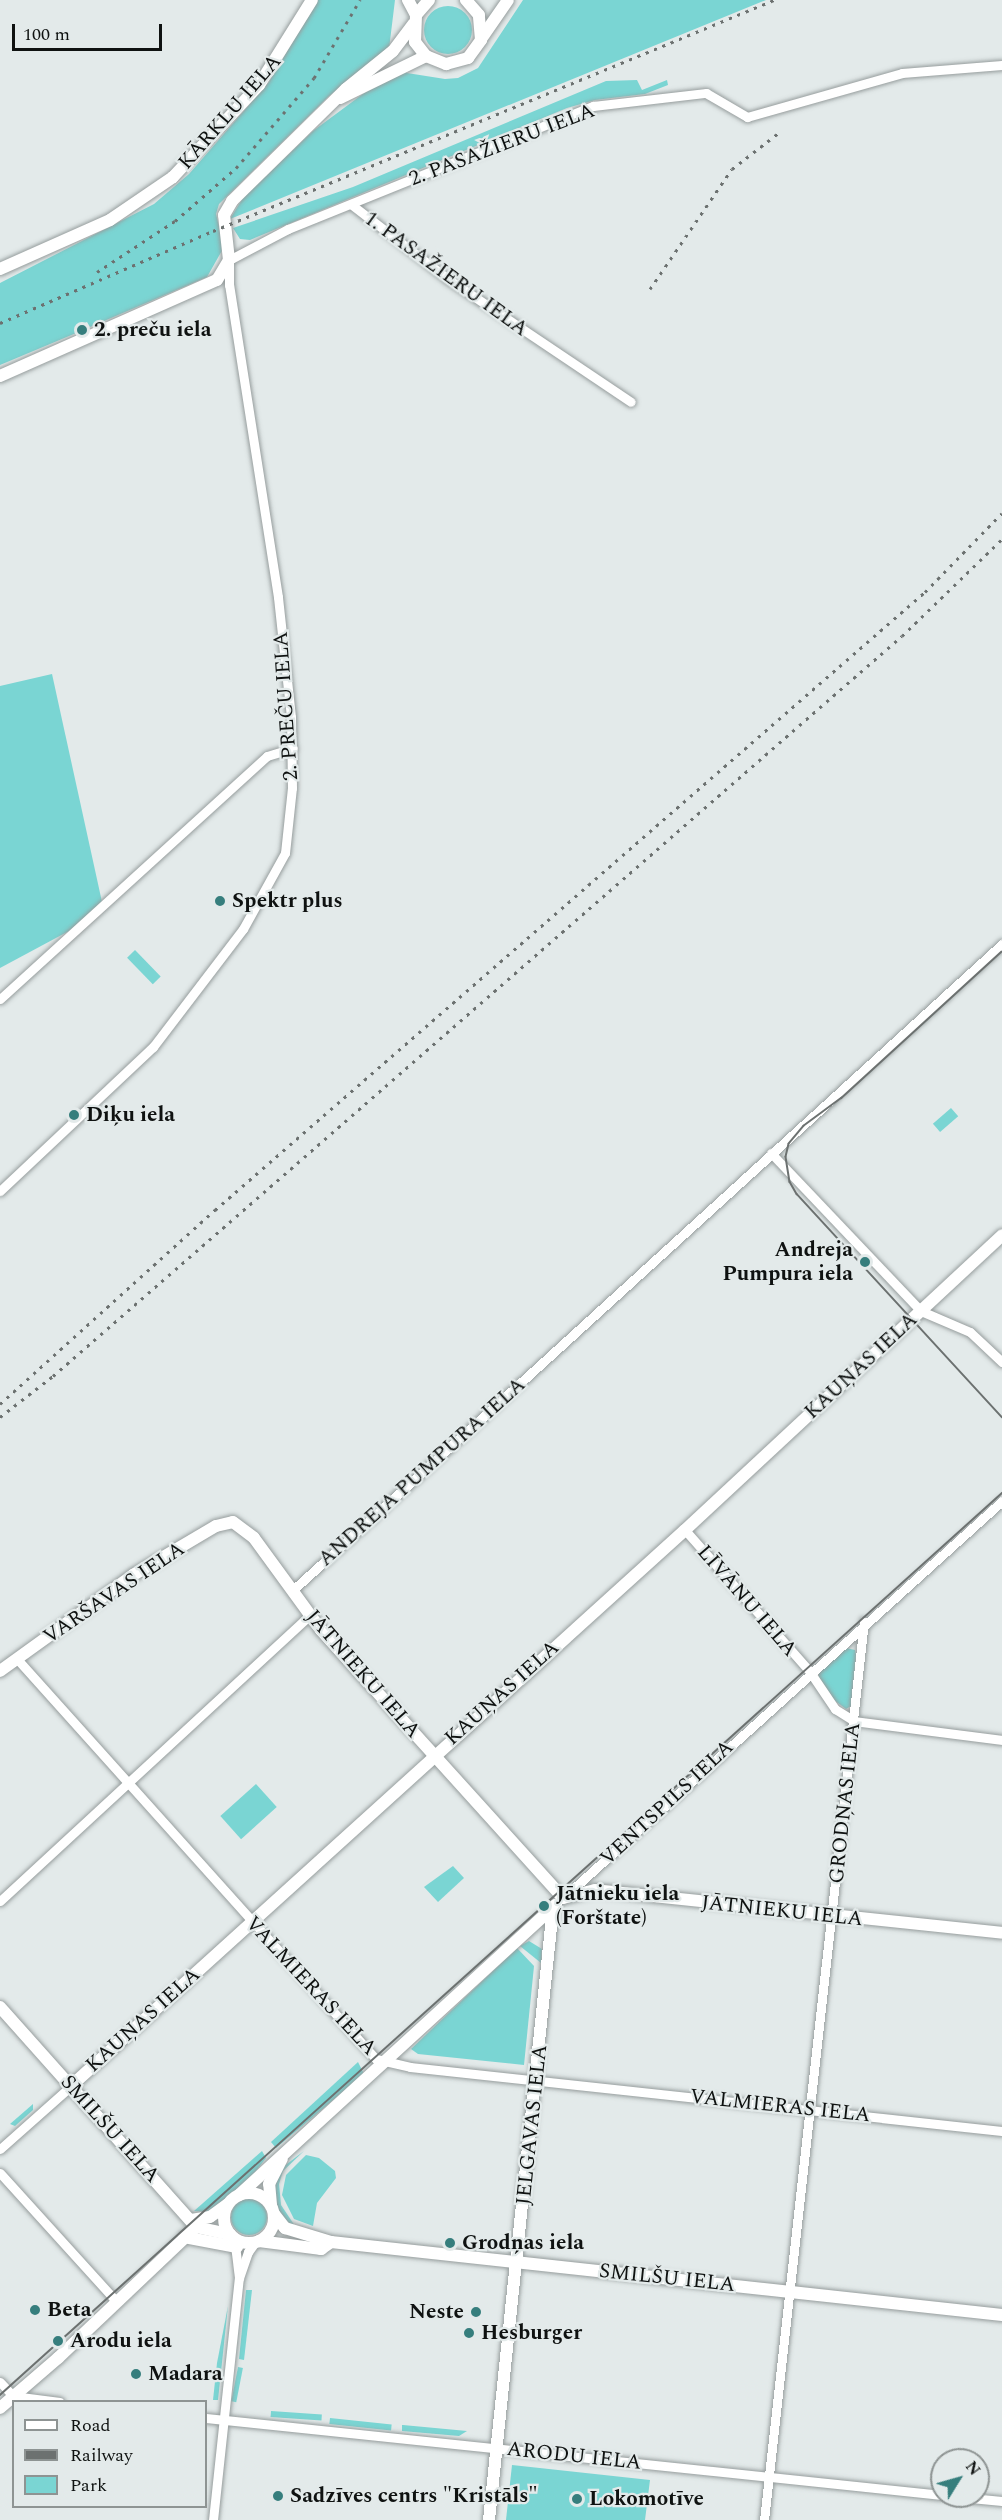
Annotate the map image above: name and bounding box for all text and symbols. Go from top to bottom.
scale bar [15,12,165,50]
text: 100 m [23,21,70,48]
street label: KĀRKLU IELA [173,49,287,175]
street label: 2. PASAŽIERU IELA [406,98,598,192]
street label: 1. PASAŽIERU IELA [359,206,533,342]
place label: 2. preču iela [94,317,211,343]
marker: 2. preču iela [75,323,89,337]
street label: 2. PREČU IELA [268,631,304,781]
place label: Spektr plus [232,888,343,914]
marker: Spektr plus [213,894,227,908]
place label: Diķu iela [86,1102,175,1128]
marker: Diķu iela [67,1108,81,1122]
place label: Andreja Pumpura iela [722,1237,853,1287]
marker: Andreja Pumpura iela [858,1255,872,1269]
street label: KAUŅAS IELA [799,1307,923,1425]
street label: ANDREJA PUMPURA IELA [313,1372,531,1572]
street label: VARŠAVAS IELA [39,1536,189,1650]
street label: LĪVĀNU IELA [692,1540,802,1662]
street label: JĀTNIEKU IELA [300,1605,426,1743]
street label: KAUŅAS IELA [440,1635,564,1751]
street label: GRODŅAS IELA [824,1721,866,1885]
street label: VENTSPILS IELA [595,1735,739,1871]
place label: Jātnieku iela (Forštate) [556,1881,679,1931]
street label: JĀTNIEKU IELA [700,1890,864,1932]
marker: Jātnieku iela (Forštate) [537,1899,551,1913]
street label: VALMIERAS IELA [240,1911,382,2061]
street label: KAUŅAS IELA [81,1962,205,2078]
street label: JELGAVAS IELA [511,2044,553,2206]
street label: SMILŠU IELA [55,2070,165,2188]
street label: VALMIERAS IELA [688,2084,872,2128]
place label: Grodņas iela [462,2230,584,2256]
marker: Grodņas iela [443,2236,457,2250]
street label: SMILŠU IELA [598,2258,736,2298]
place label: Beta [47,2297,91,2323]
place label: Neste [409,2299,464,2325]
marker: Beta [28,2303,42,2317]
marker: Neste [469,2305,483,2319]
place label: Hesburger [481,2320,582,2346]
marker: Hesburger [462,2326,476,2340]
place label: Arodu iela [70,2328,172,2354]
marker: Arodu iela [51,2334,65,2348]
place label: Madara [148,2361,223,2387]
marker: Madara [129,2367,143,2381]
legend [12,2400,207,2508]
text: Road [70,2412,111,2439]
street label: ARODU IELA [505,2436,643,2476]
text: Railway [70,2442,133,2469]
north arrow [930,2448,990,2508]
text: N [959,2456,986,2481]
text: Park [70,2472,107,2499]
place label: Sadzīves centrs "Kristāls" [290,2483,538,2509]
place label: Lokomotīve [589,2486,704,2512]
marker: Sadzīves centrs "Kristāls" [271,2489,285,2503]
marker: Lokomotīve [570,2492,584,2506]

